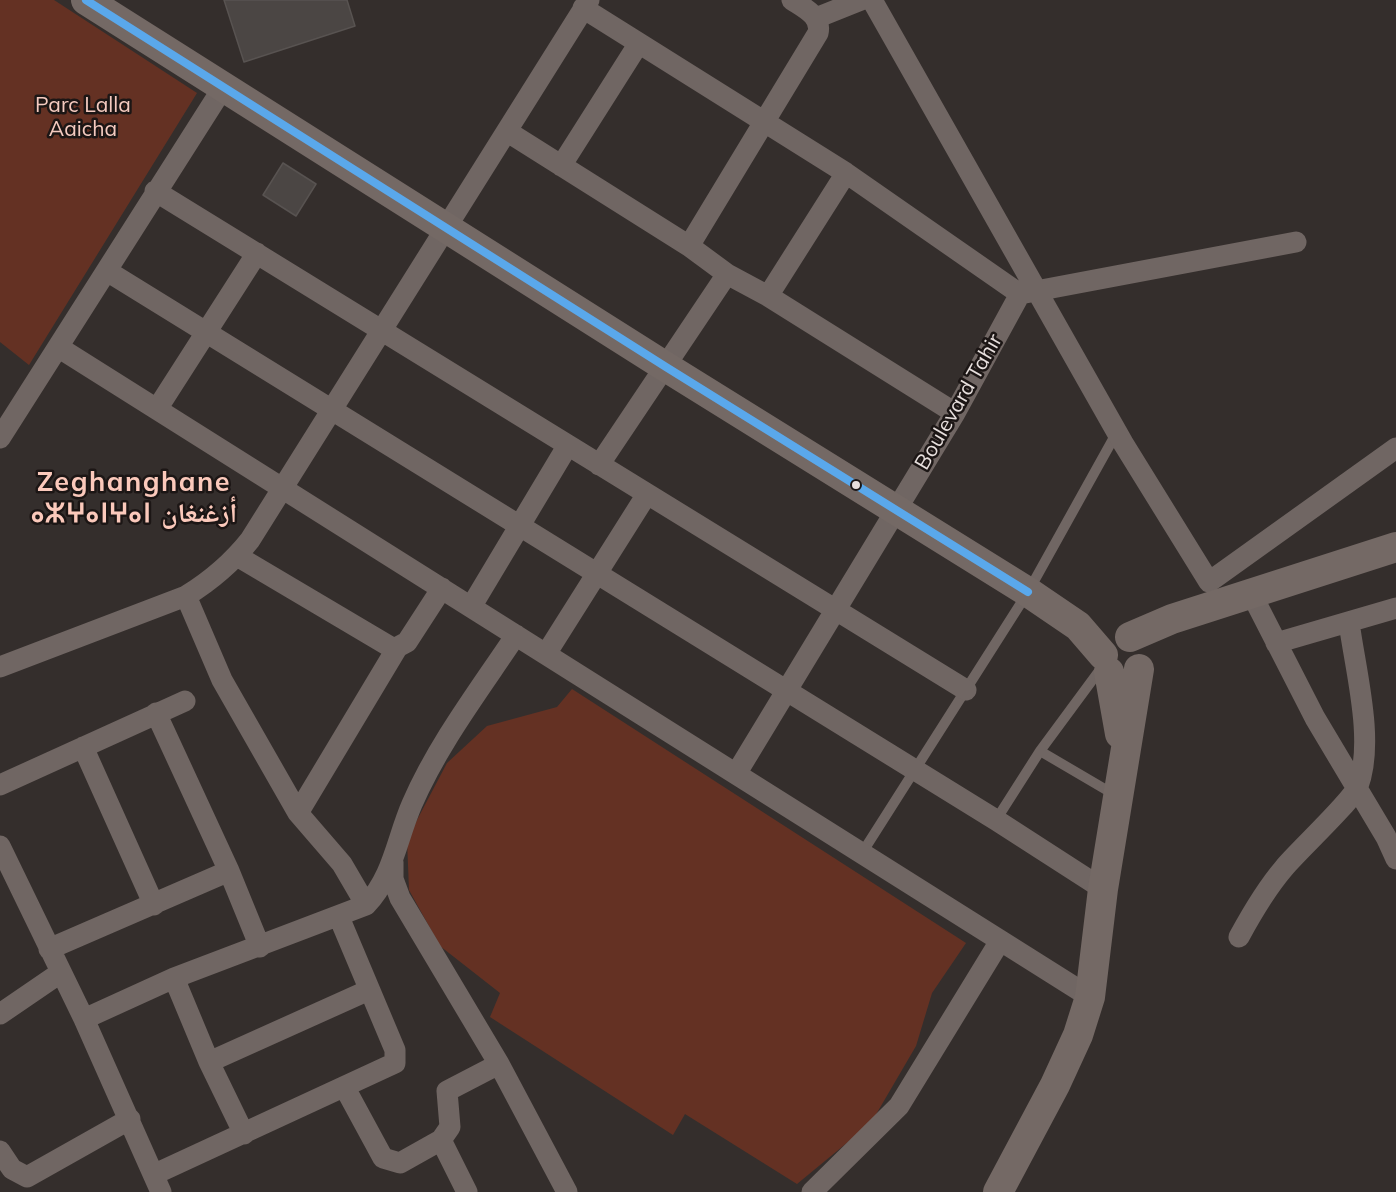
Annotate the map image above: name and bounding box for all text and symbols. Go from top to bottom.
park label: Parc Lalla Aaicha [35,93,131,143]
street label: Boulevard Tahir [910,330,1008,474]
district label: Zeghanghane ⴰⵣⵖⴰⵏⵖⴰⵏ أزغنغان [37,467,231,530]
unlabelled marker [850,479,862,491]

